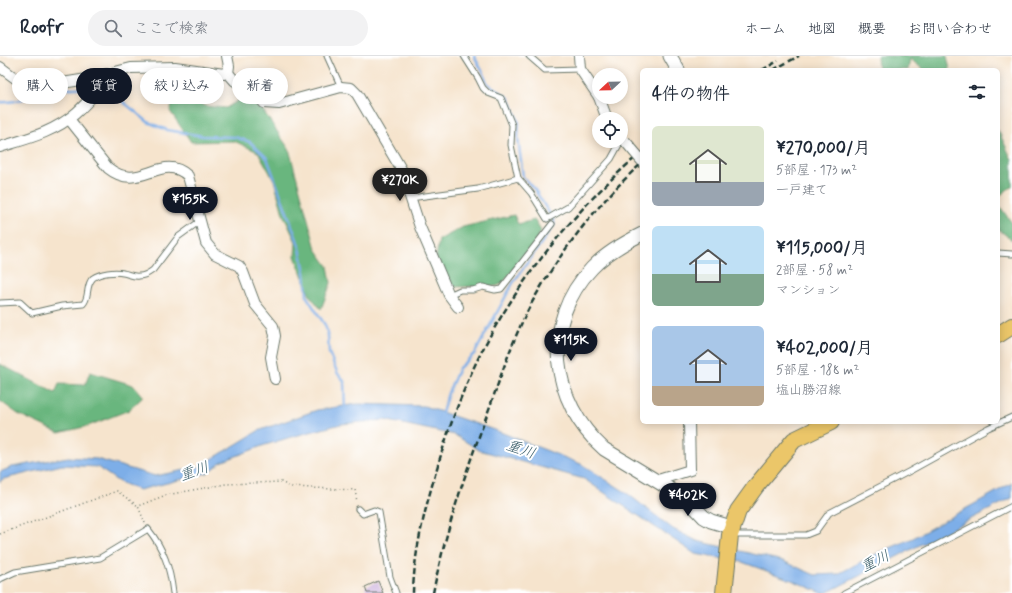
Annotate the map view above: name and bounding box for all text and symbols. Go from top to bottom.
search box [88,10,368,46]
text: Roofr [20,15,64,40]
icon: search [102,17,124,39]
text: ここで検索 [134,19,209,39]
text: ホーム [745,20,786,38]
text: 地図 [808,20,836,38]
text: 概要 [858,20,886,38]
text: お問い合わせ [908,20,992,38]
chip: 購入 [12,68,68,104]
chip: 賃貸 [76,68,132,104]
chip: 絞り込み [140,68,224,104]
chip: 新着 [232,68,288,104]
north arrow [592,68,628,104]
map controls [592,68,628,148]
icon: filters [966,81,988,103]
text: 4件の物件 [652,83,730,105]
button: locate [592,112,628,148]
text: ¥270,000/月 [776,137,870,159]
icon: home [684,142,732,190]
text: 5部屋 · 173 m² [776,162,857,179]
pin: ¥270K [372,168,428,202]
text: ¥270K [381,172,419,189]
text: 一戸建て [776,182,828,199]
pin: ¥155K [162,187,218,221]
text: ¥155K [172,191,208,208]
text: ¥115,000/月 [776,237,868,259]
icon: home [684,242,732,290]
text: 2部屋 · 58 m² [776,262,853,279]
text: マンション [776,282,840,299]
pin: ¥115K [543,328,599,362]
text: ¥115K [553,332,589,349]
text: ¥402,000/月 [776,337,873,359]
icon: home [684,342,732,390]
text: 5部屋 · 188 m² [776,362,859,379]
text: 塩山勝沼線 [776,382,841,399]
water label: 重川 [503,436,538,464]
water label: 重川 [177,458,212,486]
pin: ¥402K [660,483,716,517]
text: ¥402K [668,487,708,504]
water label: 重川 [858,546,893,577]

